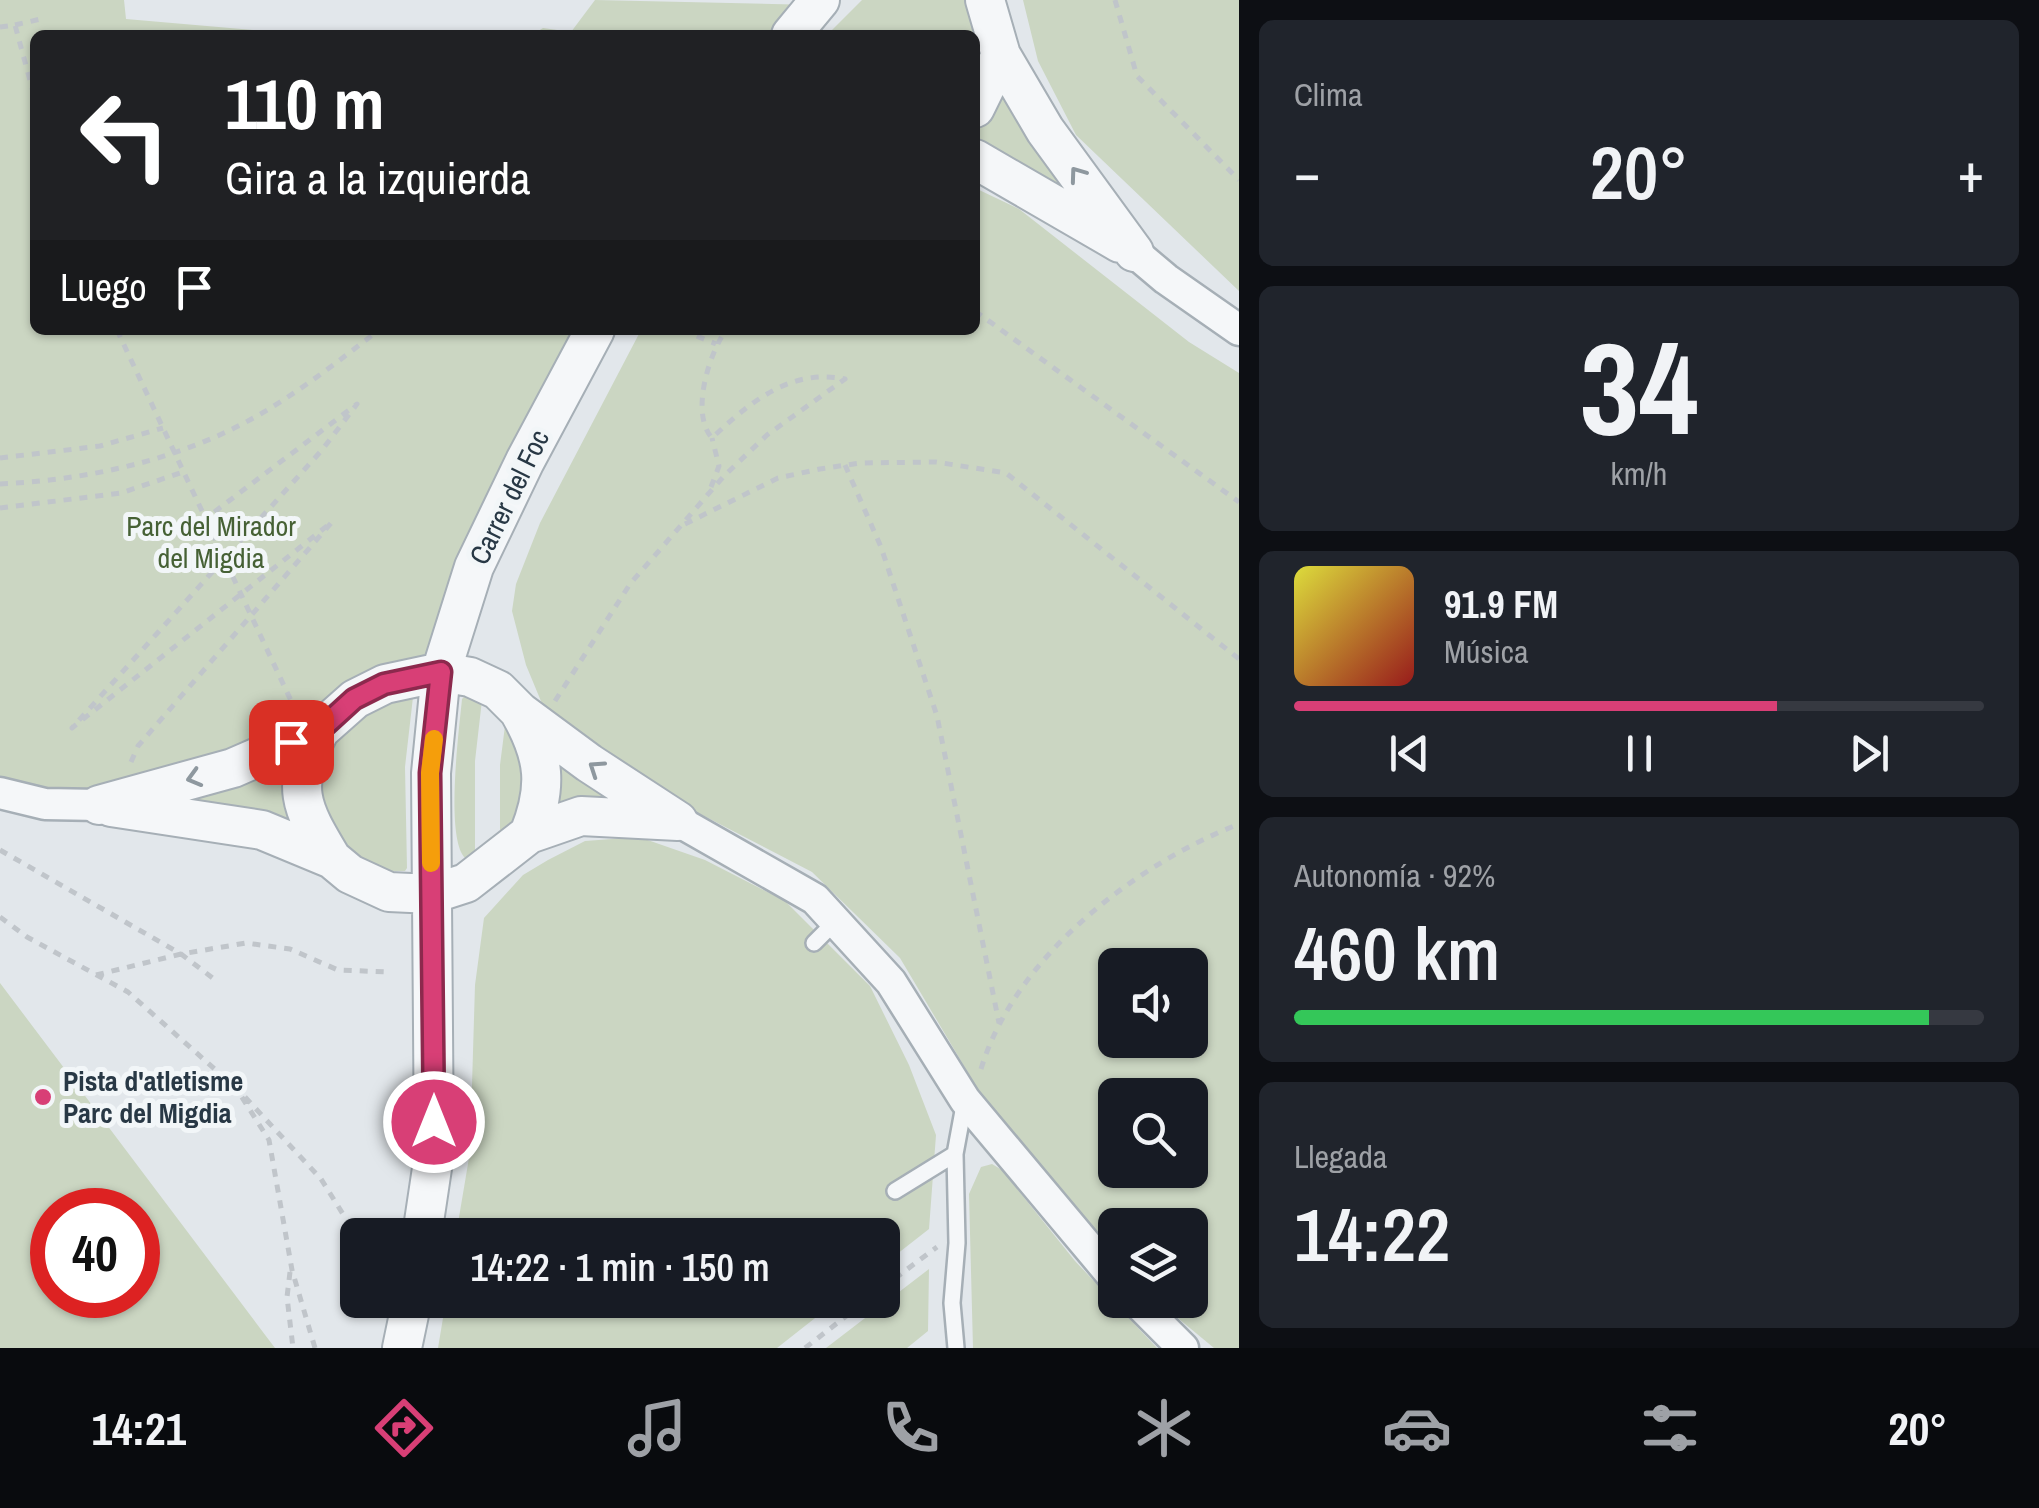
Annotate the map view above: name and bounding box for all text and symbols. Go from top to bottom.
text: 110 m [225,57,385,151]
icon: left [60,70,190,200]
text: Clima [1294,73,1363,116]
text: 20° [1590,121,1688,222]
text: − [1294,135,1320,209]
text: + [1958,135,1984,209]
text: Gira a la izquierda [225,147,531,208]
one-way arrow [1071,167,1088,185]
icon: arrive [167,260,222,315]
text: Luego [60,262,147,313]
text: 34 [1580,299,1698,475]
street label: Carrer del Foc [460,423,558,571]
text: km/h [1611,452,1667,495]
park label: Parc del Mirador del Migdia [126,507,296,577]
text: 91.9 FM [1444,579,1558,630]
text: Música [1444,630,1529,673]
pin [249,700,334,785]
icon: arrive [264,715,319,770]
icon: previous [1382,726,1437,781]
icon: pause [1612,726,1667,781]
icon: next [1842,726,1897,781]
one-way arrow [589,761,607,780]
one-way arrow [186,767,203,788]
text: Autonomía · 92% [1294,854,1495,897]
text: 460 km [1294,902,1500,1003]
map controls [1098,948,1208,1318]
button: sound [1098,948,1208,1058]
place label: Pista d'atletisme Parc del Migdia [63,1062,243,1132]
position arrow [382,1070,486,1174]
button: search [1098,1078,1208,1188]
marker: Pista d'atletisme Parc del Migdia [32,1086,54,1108]
text: Llegada [1294,1135,1387,1178]
text: 14:22 [1294,1183,1450,1284]
speed limit sign: 40 [30,1188,160,1318]
button: layers [1098,1208,1208,1318]
text: 14:22 · 1 min · 150 m [470,1242,770,1293]
icon: directions [369,1393,439,1463]
icon: music [622,1393,692,1463]
icon: phone [876,1393,946,1463]
icon: climate [1129,1393,1199,1463]
icon: car [1382,1393,1452,1463]
icon: filters [1635,1393,1705,1463]
text: 14:21 [92,1398,186,1459]
text: 20° [1888,1398,1947,1459]

